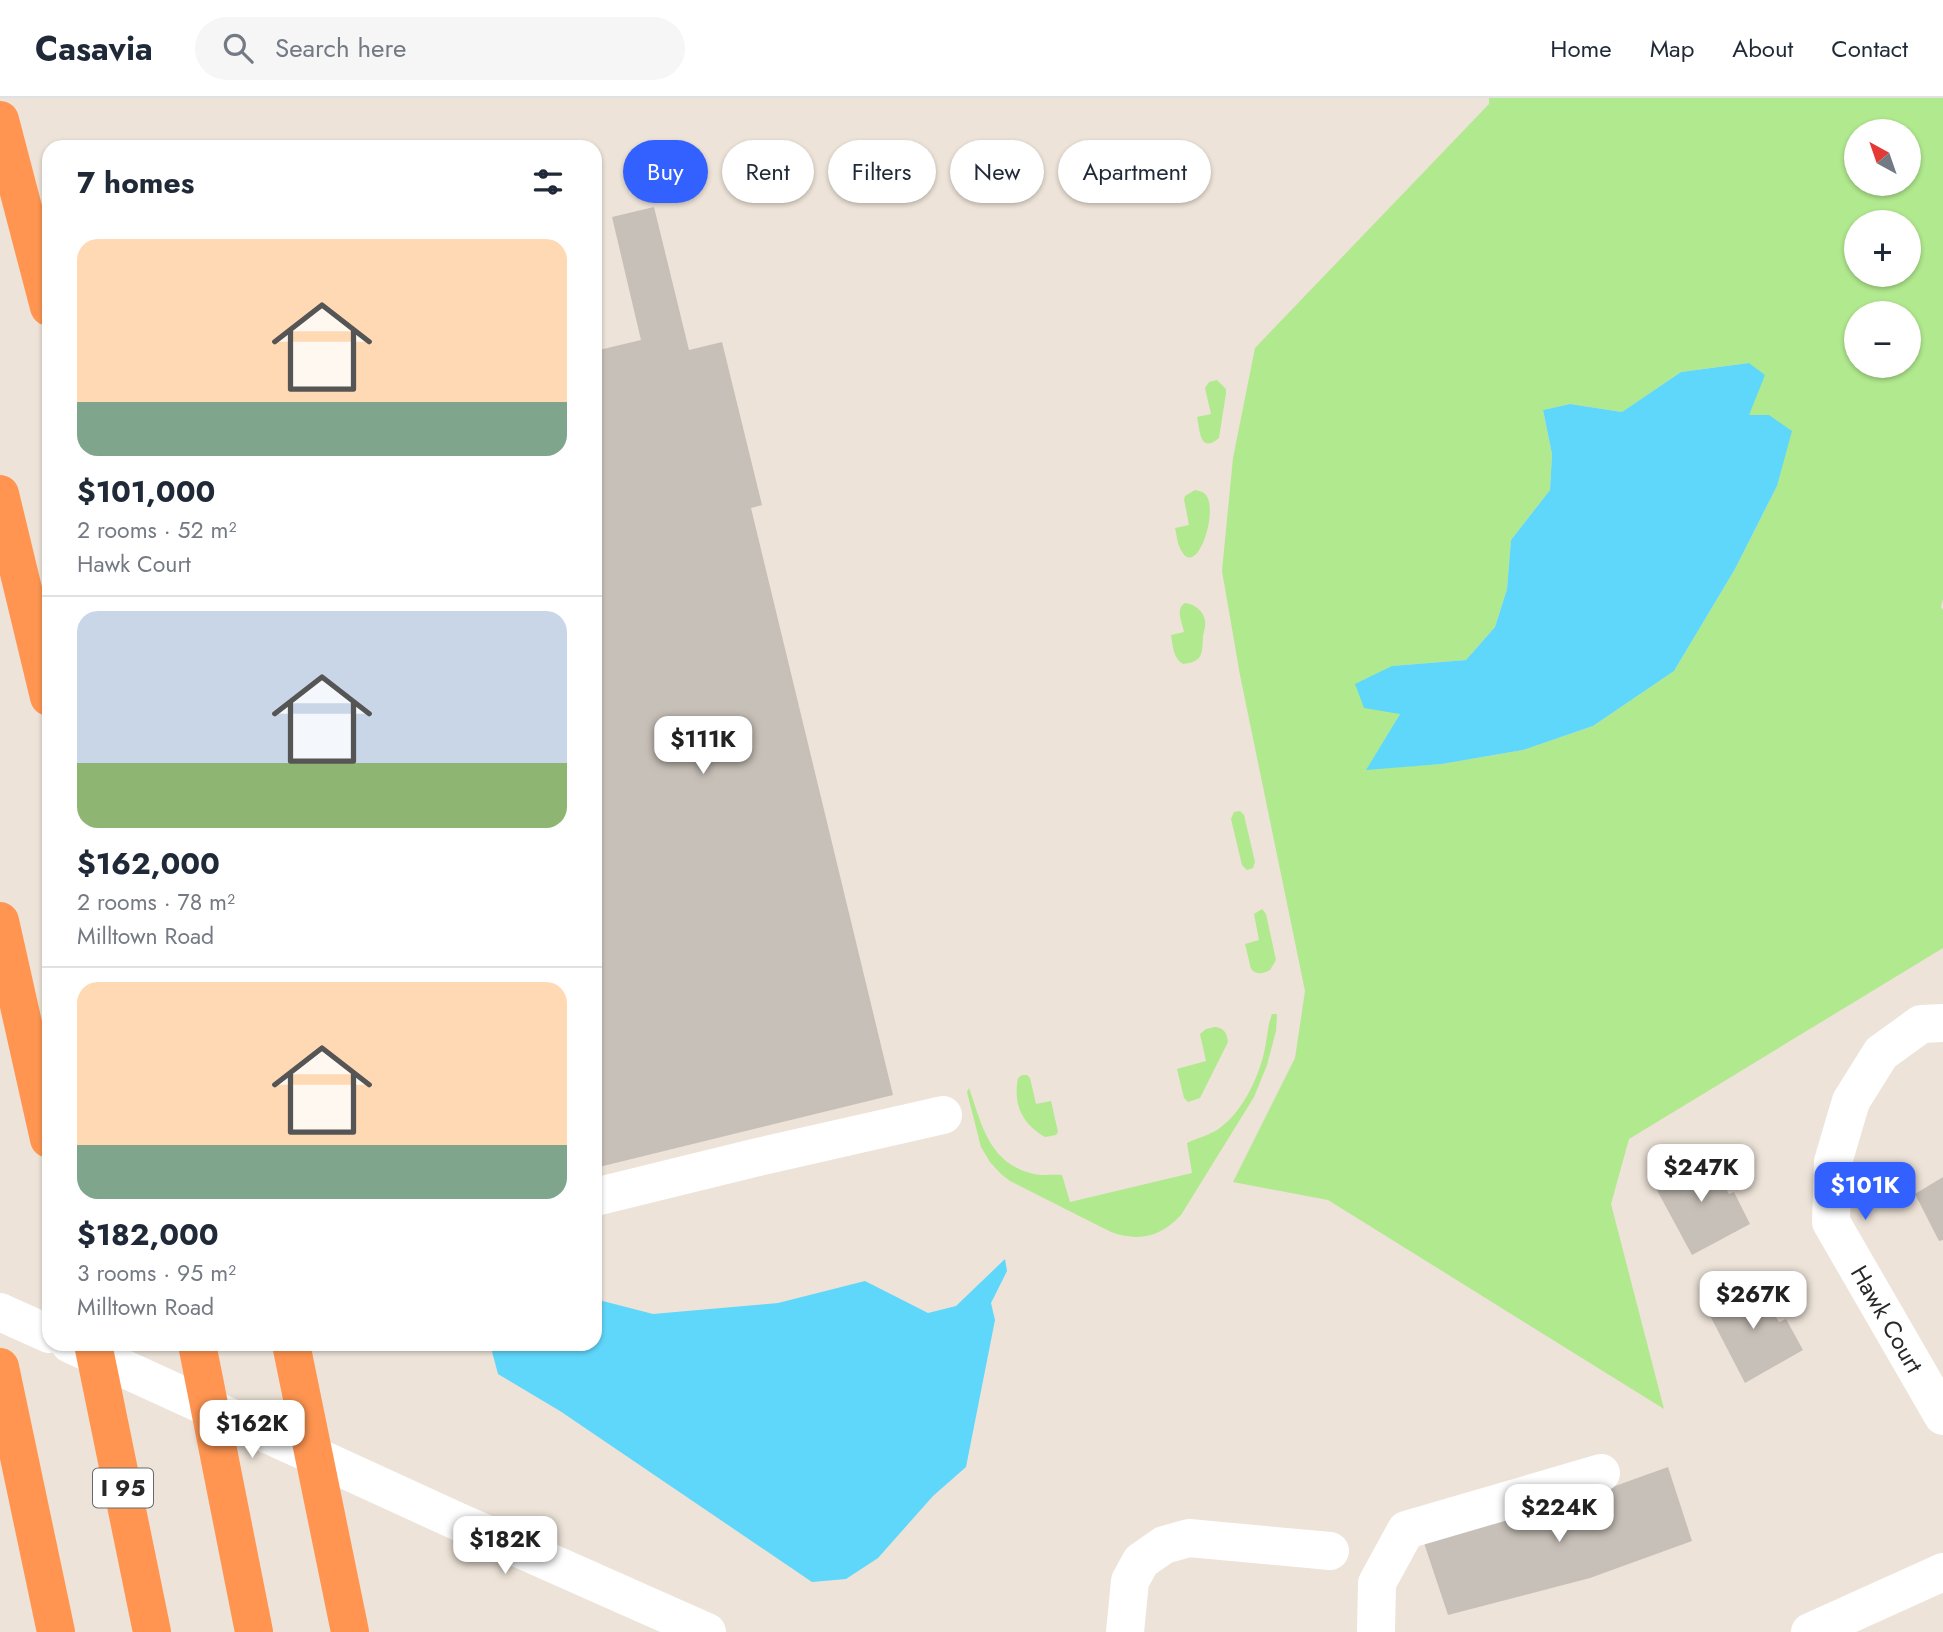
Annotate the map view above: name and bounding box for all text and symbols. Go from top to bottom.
search box [195,17,685,80]
text: Casavia [35,25,153,72]
icon: search [219,29,257,67]
text: Search here [275,29,406,67]
text: Home [1550,31,1612,66]
text: Map [1650,31,1694,66]
text: About [1732,31,1793,66]
text: Contact [1831,31,1908,66]
north arrow [1844,119,1922,196]
map controls [1844,119,1921,378]
chip: Buy [623,140,708,203]
chip: Rent [722,140,814,203]
chip: Filters [828,140,936,203]
chip: New [950,140,1044,203]
chip: Apartment [1058,140,1211,203]
text: 7 homes [77,161,194,204]
icon: filters [529,163,567,201]
button: + [1844,210,1921,287]
icon: home [259,284,385,410]
button: − [1844,301,1921,378]
text: $101,000 [77,470,215,513]
text: 2 rooms · 52 m² [77,513,236,547]
text: Hawk Court [77,547,191,581]
icon: home [259,656,385,782]
pin: $111K [654,716,752,776]
text: $111K [670,722,736,756]
text: $162,000 [77,842,220,885]
text: 2 rooms · 78 m² [77,885,235,919]
text: Milltown Road [77,919,214,953]
icon: home [259,1027,385,1153]
pin: $247K [1652,1144,1750,1204]
text: $247K [1663,1150,1739,1184]
pin: $101K [1816,1162,1914,1222]
text: $101K [1830,1168,1900,1202]
text: $182,000 [77,1213,219,1256]
text: 3 rooms · 95 m² [77,1256,236,1290]
street label: Hawk Court [1842,1259,1932,1379]
pin: $267K [1704,1272,1802,1331]
text: $267K [1716,1277,1790,1311]
text: Milltown Road [77,1290,214,1324]
pin: $162K [203,1400,301,1460]
text: $162K [216,1406,288,1440]
road number: I 95 [93,1469,153,1508]
pin: $224K [1510,1484,1608,1544]
text: $224K [1521,1490,1597,1524]
pin: $182K [456,1516,554,1576]
text: $182K [469,1522,541,1556]

